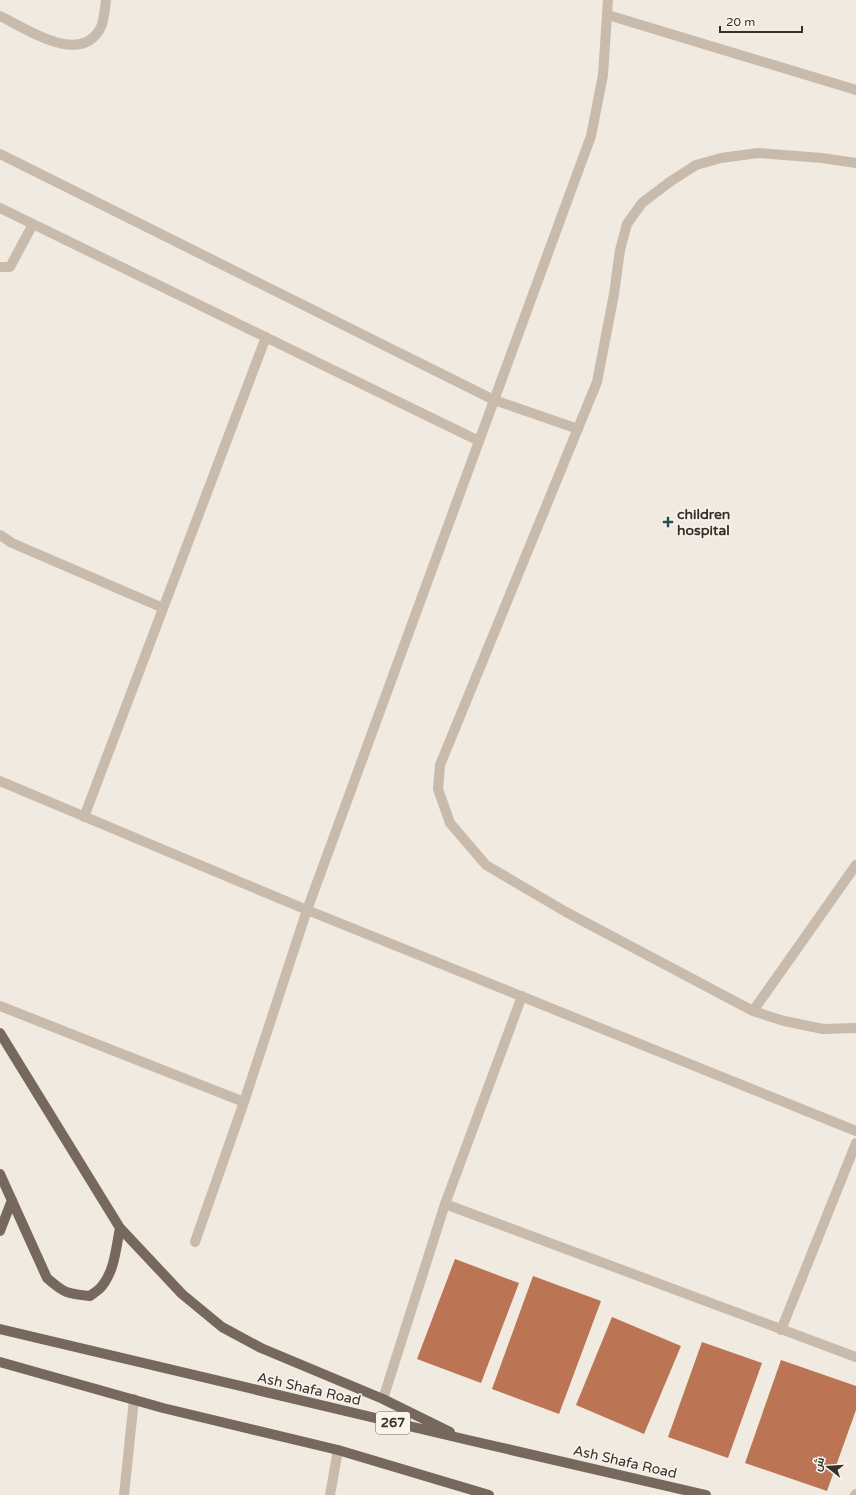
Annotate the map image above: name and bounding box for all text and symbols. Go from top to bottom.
scale bar [720,8,802,34]
text: 20 m [726,15,755,29]
place label: children hospital [677,506,730,539]
marker: children hospital [662,516,674,528]
street label: Ash Shafa Road [256,1369,362,1409]
road number: 267 [376,1412,410,1434]
street label: Ash Shafa Road [572,1442,678,1482]
north arrow [808,1447,848,1487]
text: ش [811,1456,827,1473]

